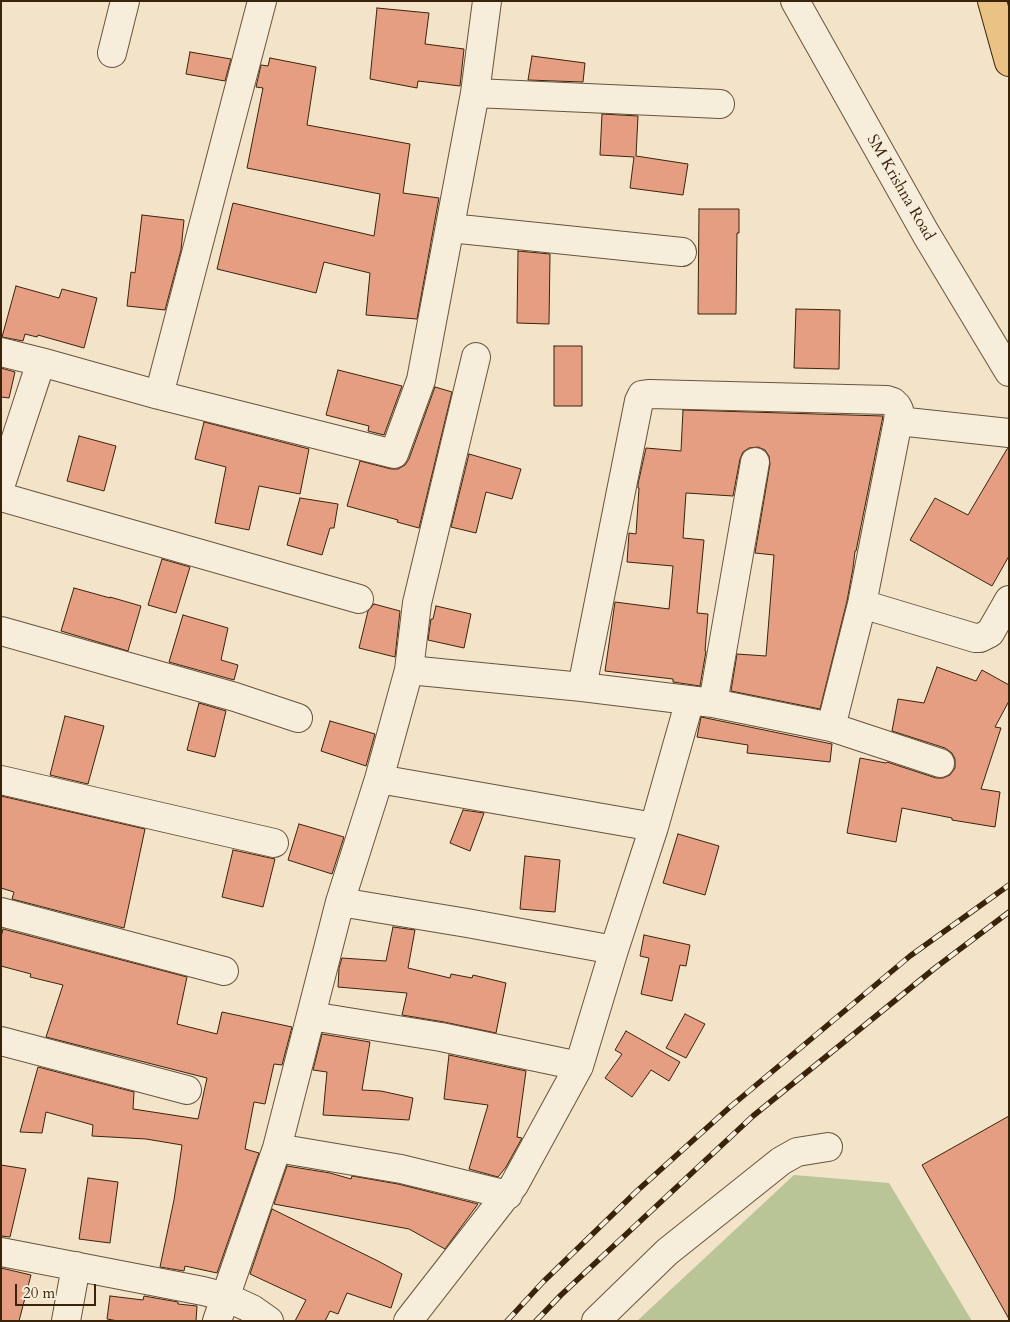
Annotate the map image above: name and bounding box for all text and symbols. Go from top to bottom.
street label: SM Krishna Road [862,132,938,244]
scale bar [18,1274,99,1306]
text: 20 m [23,1283,55,1303]

